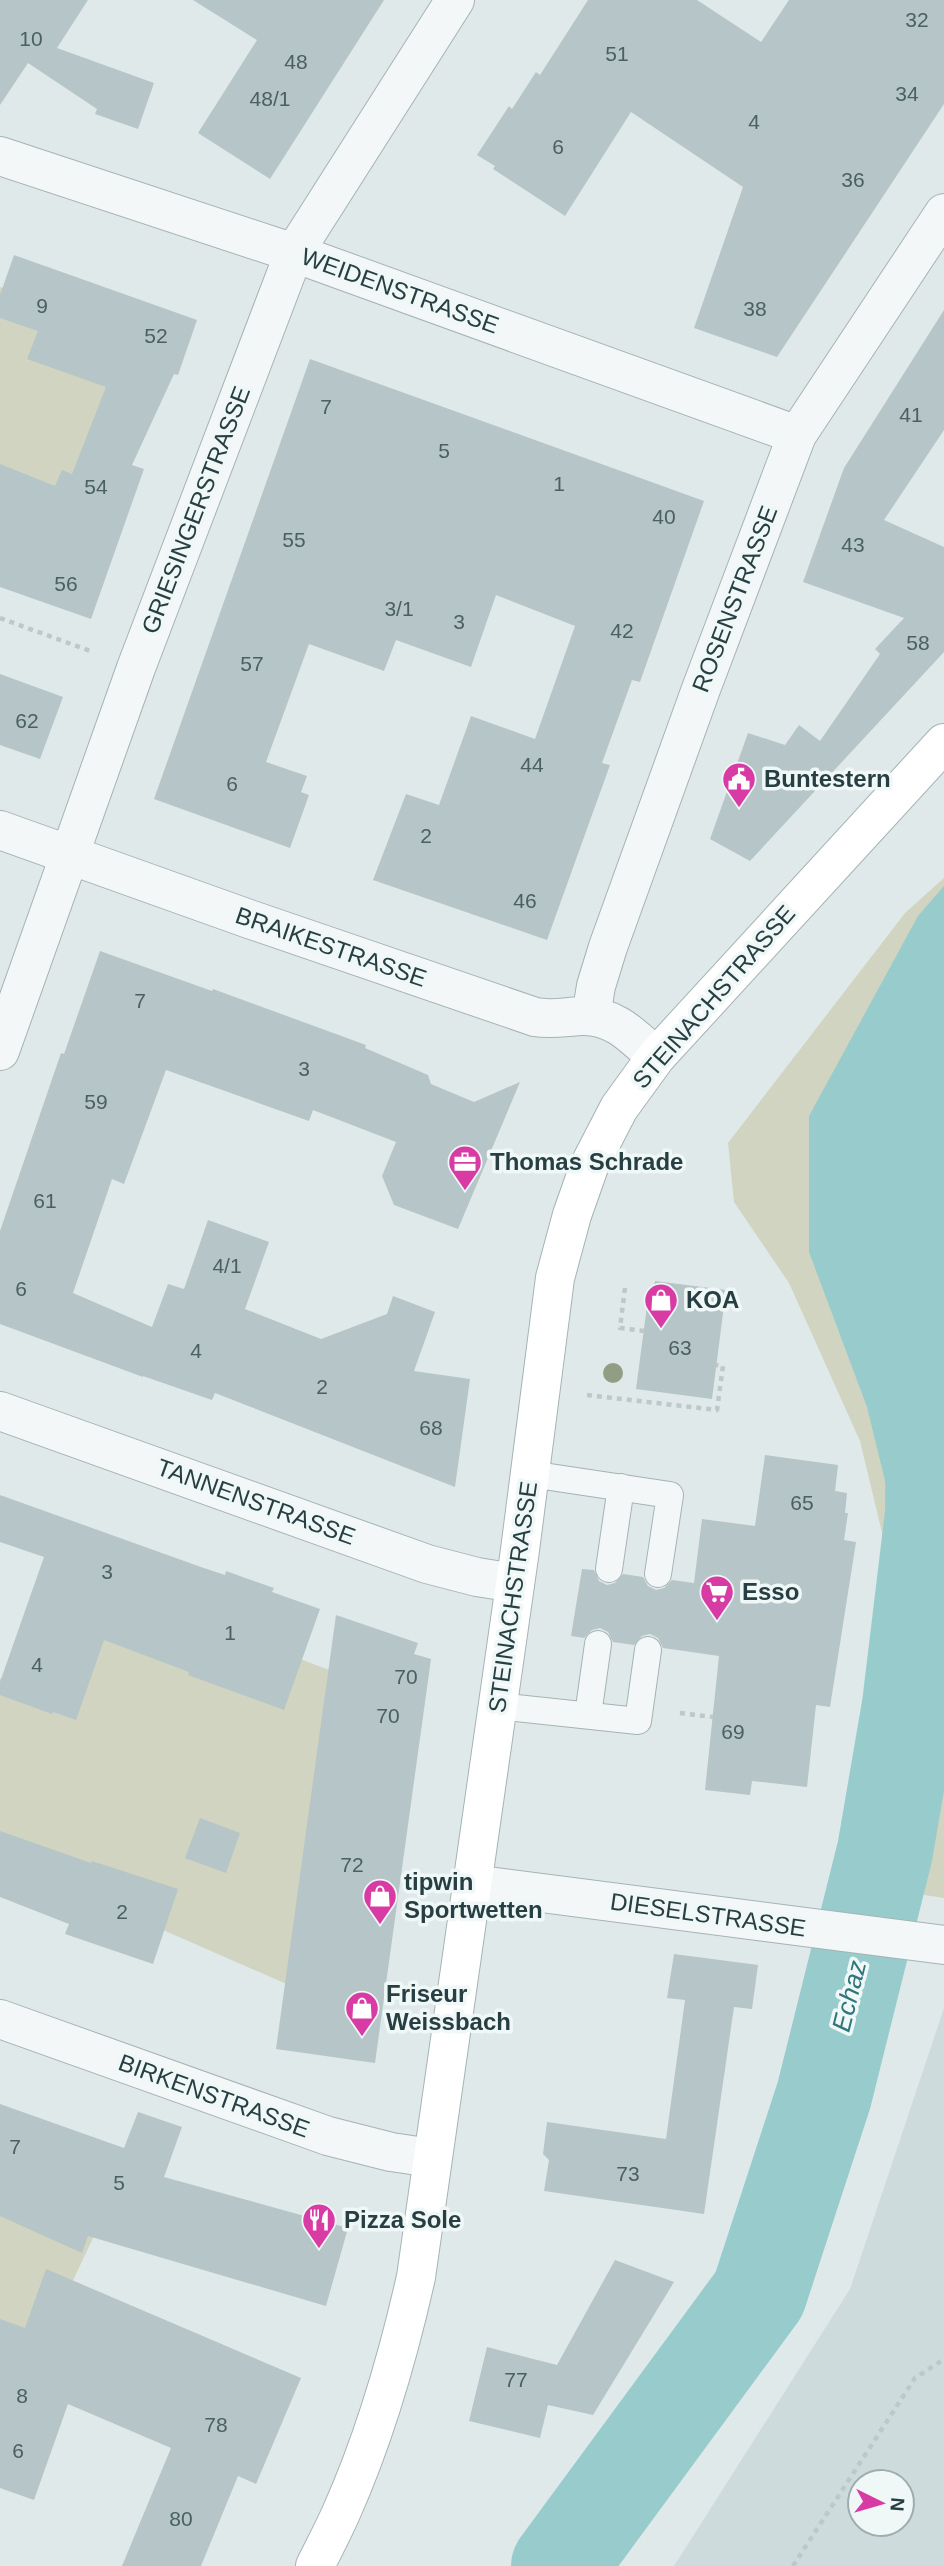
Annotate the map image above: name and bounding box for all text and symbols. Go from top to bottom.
house number: 32 [905,8,929,31]
house number: 10 [19,27,43,50]
house number: 51 [605,42,629,65]
house number: 48 [284,50,308,73]
house number: 34 [895,82,919,105]
house number: 48/1 [250,87,290,110]
house number: 4 [748,110,760,133]
house number: 6 [552,135,564,158]
house number: 36 [841,168,865,191]
street label: WEIDENSTRASSE [298,242,503,339]
house number: 9 [36,294,48,317]
house number: 38 [743,297,767,320]
house number: 52 [144,324,168,347]
street label: GRIESINGERSTRASSE [136,382,255,637]
house number: 7 [320,395,332,418]
house number: 41 [899,403,923,426]
house number: 5 [438,439,450,462]
house number: 1 [553,472,565,495]
house number: 54 [84,475,108,498]
street label: ROSENSTRASSE [687,502,783,696]
house number: 40 [652,505,676,528]
house number: 55 [282,528,306,551]
house number: 43 [841,533,865,556]
house number: 56 [54,572,78,595]
house number: 3/1 [384,597,414,620]
house number: 3 [453,610,465,633]
house number: 42 [610,619,634,642]
house number: 58 [906,631,930,654]
house number: 57 [240,652,264,675]
house number: 62 [15,709,39,732]
house number: 44 [520,753,544,776]
public building icon: Buntestern [720,760,758,809]
place label: Buntestern [764,765,891,792]
house number: 6 [226,772,238,795]
house number: 2 [420,824,432,847]
house number: 46 [513,889,537,912]
street label: STEINACHSTRASSE [627,900,800,1094]
street label: BRAIKESTRASSE [232,901,430,992]
house number: 7 [134,989,146,1012]
house number: 3 [298,1057,310,1080]
house number: 59 [84,1090,108,1113]
office icon: Thomas Schrade [446,1143,484,1192]
place label: Thomas Schrade [490,1148,683,1175]
house number: 61 [33,1189,57,1212]
house number: 4/1 [212,1254,242,1277]
house number: 6 [15,1277,27,1300]
shop icon: KOA [642,1281,680,1330]
place label: KOA [686,1286,739,1313]
house number: 63 [668,1336,692,1359]
house number: 4 [190,1339,202,1362]
house number: 2 [316,1375,328,1398]
house number: 68 [419,1416,443,1439]
street label: TANNENSTRASSE [153,1453,359,1550]
street label: STEINACHSTRASSE [483,1479,542,1714]
house number: 65 [790,1491,814,1514]
house number: 3 [101,1560,113,1583]
supermarket icon: Esso [698,1573,736,1622]
place label: Esso [742,1578,799,1605]
house number: 1 [224,1621,236,1644]
house number: 4 [31,1653,43,1676]
house number: 70 [394,1665,418,1688]
house number: 70 [376,1704,400,1727]
house number: 69 [721,1720,745,1743]
house number: 72 [340,1853,364,1876]
place label: tipwin Sportwetten [404,1868,543,1923]
shop icon: tipwin Sportwetten [361,1877,399,1926]
street label: DIESELSTRASSE [608,1887,808,1942]
house number: 2 [116,1900,128,1923]
water label: Echaz [826,1957,872,2035]
place label: Friseur Weissbach [386,1980,511,2035]
shop icon: Friseur Weissbach [343,1989,381,2038]
street label: BIRKENSTRASSE [115,2048,313,2143]
house number: 7 [9,2135,21,2158]
house number: 73 [616,2162,640,2185]
house number: 5 [113,2171,125,2194]
restaurant icon: Pizza Sole [300,2201,338,2250]
place label: Pizza Sole [344,2206,461,2233]
house number: 77 [504,2368,528,2391]
house number: 8 [16,2384,28,2407]
house number: 78 [204,2413,228,2436]
house number: 6 [12,2439,24,2462]
north arrow [846,2468,916,2538]
text: N [886,2497,908,2512]
house number: 80 [169,2507,193,2530]

